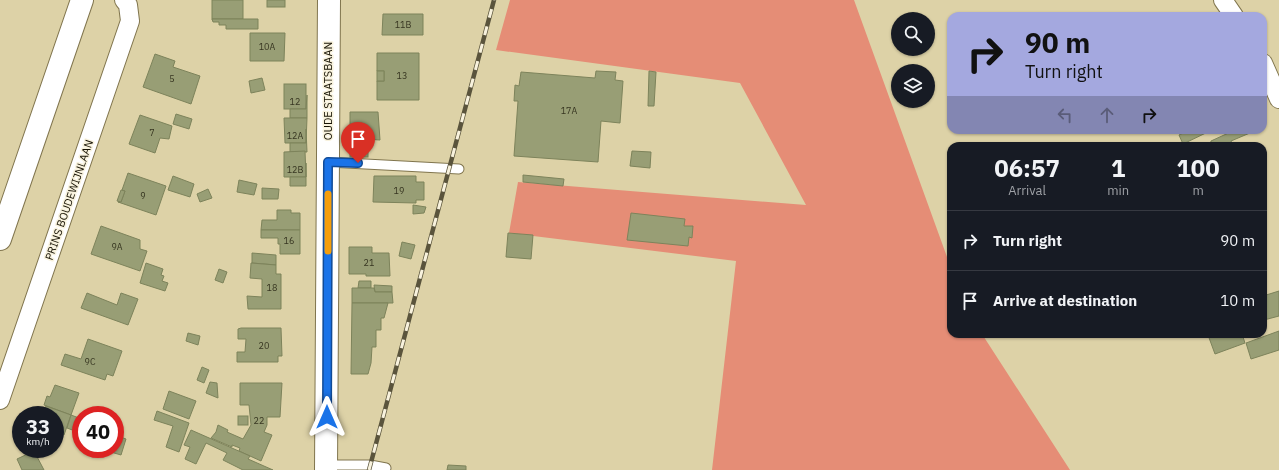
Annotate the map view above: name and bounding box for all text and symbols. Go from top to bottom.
map controls [891,12,935,108]
button: search [891,12,935,56]
house number: 11B [395,19,411,30]
text: 90 m [1025,24,1090,61]
icon: right [959,28,1011,80]
house number: 10A [259,41,276,52]
street label: OUDE STAATSBAAN [321,42,335,140]
text: Turn right [1025,60,1103,83]
button: layers [891,64,935,108]
house number: 13 [397,70,407,81]
house number: 5 [169,73,175,84]
house number: 12 [290,96,300,107]
icon: left [1054,104,1076,126]
icon: ahead [1096,104,1118,126]
icon: right [1138,104,1160,126]
house number: 17A [561,105,578,116]
pin [341,122,375,163]
house number: 7 [149,127,155,138]
icon: arrive [347,128,369,150]
house number: 12A [287,130,304,141]
street label: PRINS BOUDEWIJNLAAN [42,138,96,262]
text: 06:57 [994,152,1060,184]
text: 1 [1111,152,1125,184]
text: 100 [1176,152,1220,184]
house number: 12B [287,164,303,175]
text: Arrival [1008,182,1046,199]
text: min [1107,182,1129,199]
text: m [1192,182,1204,199]
house number: 19 [394,185,404,196]
house number: 9 [140,190,146,201]
icon: right [959,230,981,252]
text: Turn right [993,231,1062,250]
text: 90 m [1220,231,1255,250]
house number: 16 [284,235,294,246]
house number: 9A [111,241,123,252]
house number: 21 [364,257,374,268]
house number: 18 [267,282,277,293]
icon: arrive [959,290,981,312]
text: Arrive at destination [993,291,1137,310]
text: 10 m [1220,291,1255,310]
house number: 20 [259,340,269,351]
house number: 9C [85,356,96,367]
position arrow [306,396,348,438]
speed limit sign: 40 [72,406,124,458]
text: 33 [26,413,50,440]
house number: 22 [254,415,264,426]
text: km/h [26,435,50,448]

